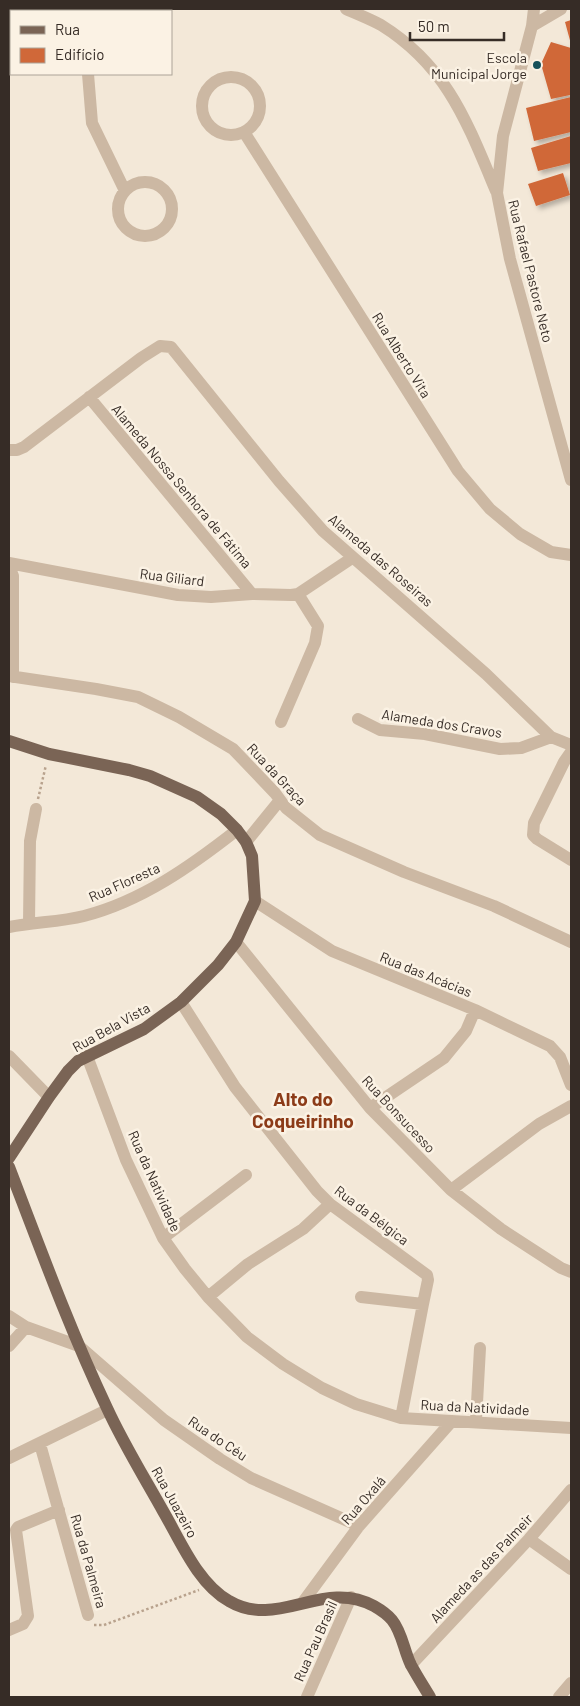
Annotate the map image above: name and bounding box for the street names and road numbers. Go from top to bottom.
street label: Rua Rafael Pastore Neto [505,198,557,344]
street label: Rua Alberto Vita [369,309,435,401]
street label: Alameda Nossa Senhora de Fátima [108,401,256,571]
street label: Alameda das Roseiras [325,510,437,610]
street label: Rua Giliard [139,565,205,589]
street label: Alameda dos Cravos [381,705,504,741]
street label: Rua da Graça [244,739,310,809]
street label: Rua Floresta [86,859,162,905]
street label: Rua das Acácias [378,948,475,1000]
street label: Rua Bela Vista [69,999,153,1055]
street label: Rua Bonsucesso [359,1072,439,1156]
street label: Rua da Natividade [125,1128,185,1234]
street label: Rua da Bélgica [332,1182,412,1248]
street label: Rua da Natividade [420,1396,530,1418]
street label: Rua do Céu [185,1412,251,1464]
street label: Rua Juazeiro [148,1463,202,1541]
street label: Rua Oxalá [337,1472,389,1528]
street label: Alameda as das Palmeir [426,1510,536,1626]
street label: Rua da Palmeira [67,1512,111,1610]
street label: Rua Pau Brasil [290,1598,340,1684]

